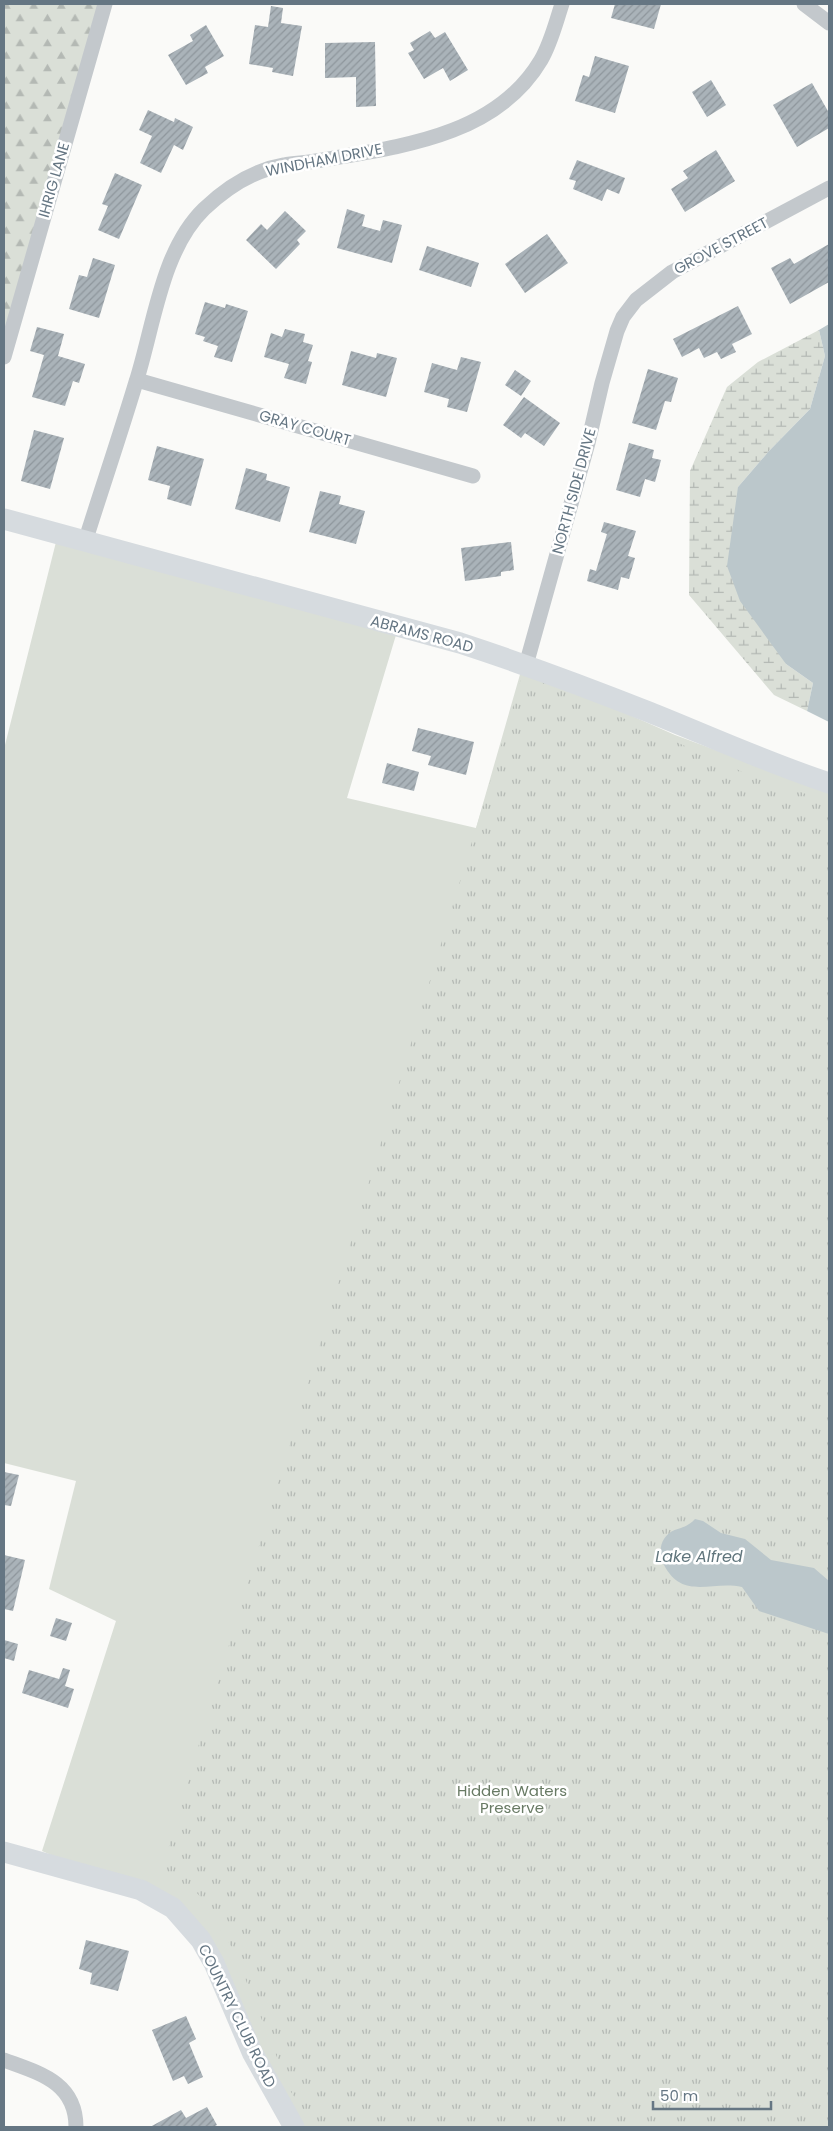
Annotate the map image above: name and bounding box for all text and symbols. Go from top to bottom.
street label: WINDHAM DRIVE [264,138,384,181]
street label: IHRIG LANE [33,140,74,220]
street label: GROVE STREET [670,212,772,279]
street label: GRAY COURT [257,404,353,451]
street label: NORTH SIDE DRIVE [547,425,600,556]
street label: ABRAMS ROAD [368,610,476,657]
water label: Lake Alfred [655,1545,743,1568]
park label: Hidden Waters Preserve [457,1780,567,1818]
street label: COUNTRY CLUB ROAD [194,1941,281,2091]
scale bar [653,2078,770,2110]
text: 50 m [660,2085,698,2106]

